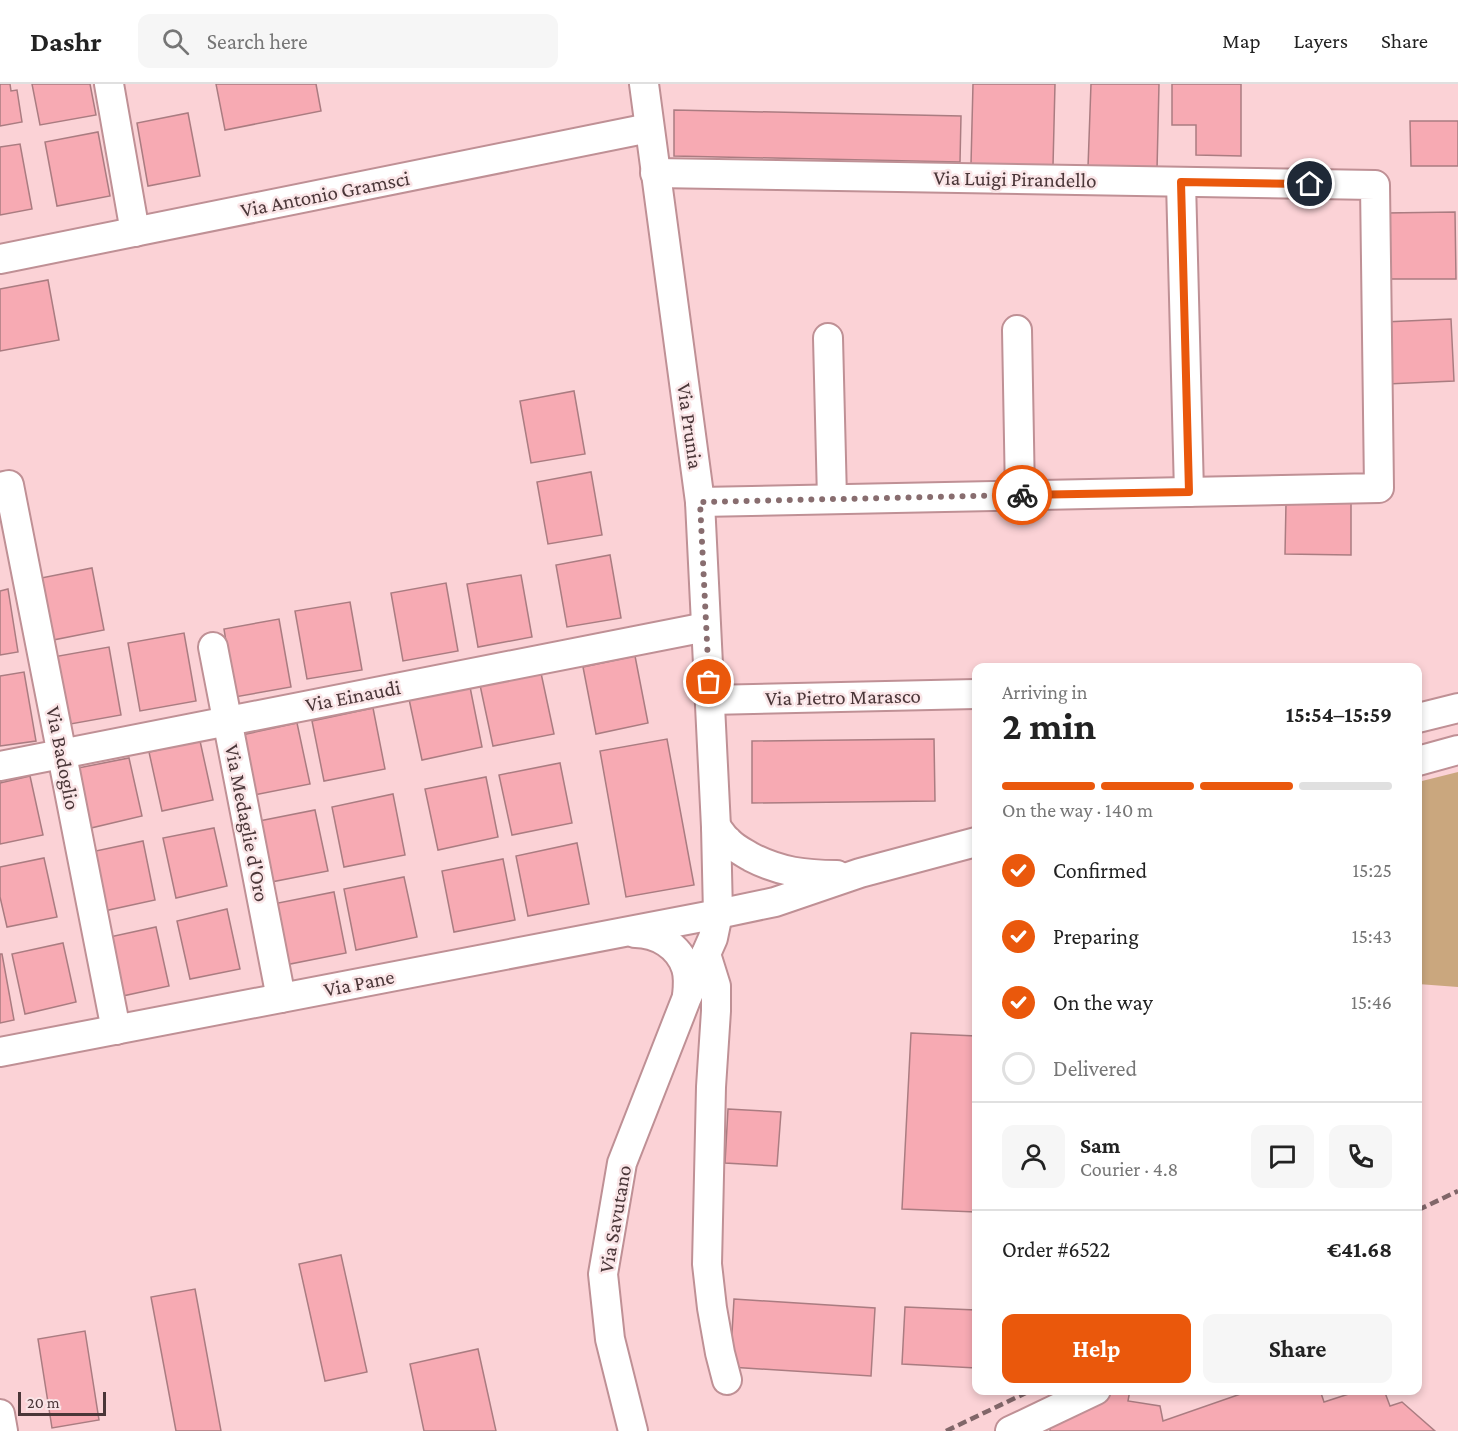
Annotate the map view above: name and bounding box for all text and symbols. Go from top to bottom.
search box [138,14,558,68]
icon: search [159,25,192,58]
text: Dashr [30,26,102,57]
text: Search here [207,29,308,54]
text: Map [1222,29,1261,53]
text: Layers [1294,29,1348,53]
text: Share [1381,29,1428,53]
pin [1284,158,1335,209]
street label: Via Antonio Gramsci [238,166,412,222]
street label: Via Luigi Pirandello [933,166,1097,192]
icon: home [1293,167,1326,200]
street label: Via Prunia [672,382,708,471]
courier [992,465,1052,525]
icon: bike [1006,479,1039,512]
pin [683,656,734,707]
icon: bag [692,665,725,698]
street label: Via Einaudi [303,675,403,717]
text: Arriving in [1002,681,1087,703]
street label: Via Pietro Marasco [765,684,921,710]
text: 15:54–15:59 [1286,702,1392,727]
street label: Via Badoglio [41,704,85,812]
text: 2 min [1002,704,1096,747]
street label: Via Medaglie d'Oro [220,742,274,904]
text: On the way · 140 m [1002,799,1153,821]
icon: check [1002,854,1035,887]
text: Confirmed [1053,858,1147,883]
text: 15:25 [1352,859,1392,881]
icon: check [1002,920,1035,953]
text: Preparing [1053,924,1139,949]
text: 15:43 [1352,925,1392,947]
street label: Via Pane [322,964,396,1002]
icon: check [1002,986,1035,1019]
text: On the way [1053,990,1153,1015]
text: 15:46 [1351,991,1392,1013]
text: Delivered [1053,1056,1137,1081]
button: person [1002,1125,1065,1188]
button: chat [1251,1125,1314,1188]
button: phone [1329,1125,1392,1188]
text: Sam [1080,1133,1120,1158]
text: Courier · 4.8 [1080,1158,1178,1180]
street label: Via Savutano [594,1163,636,1275]
text: Order #6522 [1002,1237,1110,1262]
text: €41.68 [1327,1237,1392,1262]
button: Help [1002,1314,1191,1383]
button: Share [1203,1314,1392,1383]
scale bar [18,1389,106,1416]
text: 20 m [27,1394,60,1411]

